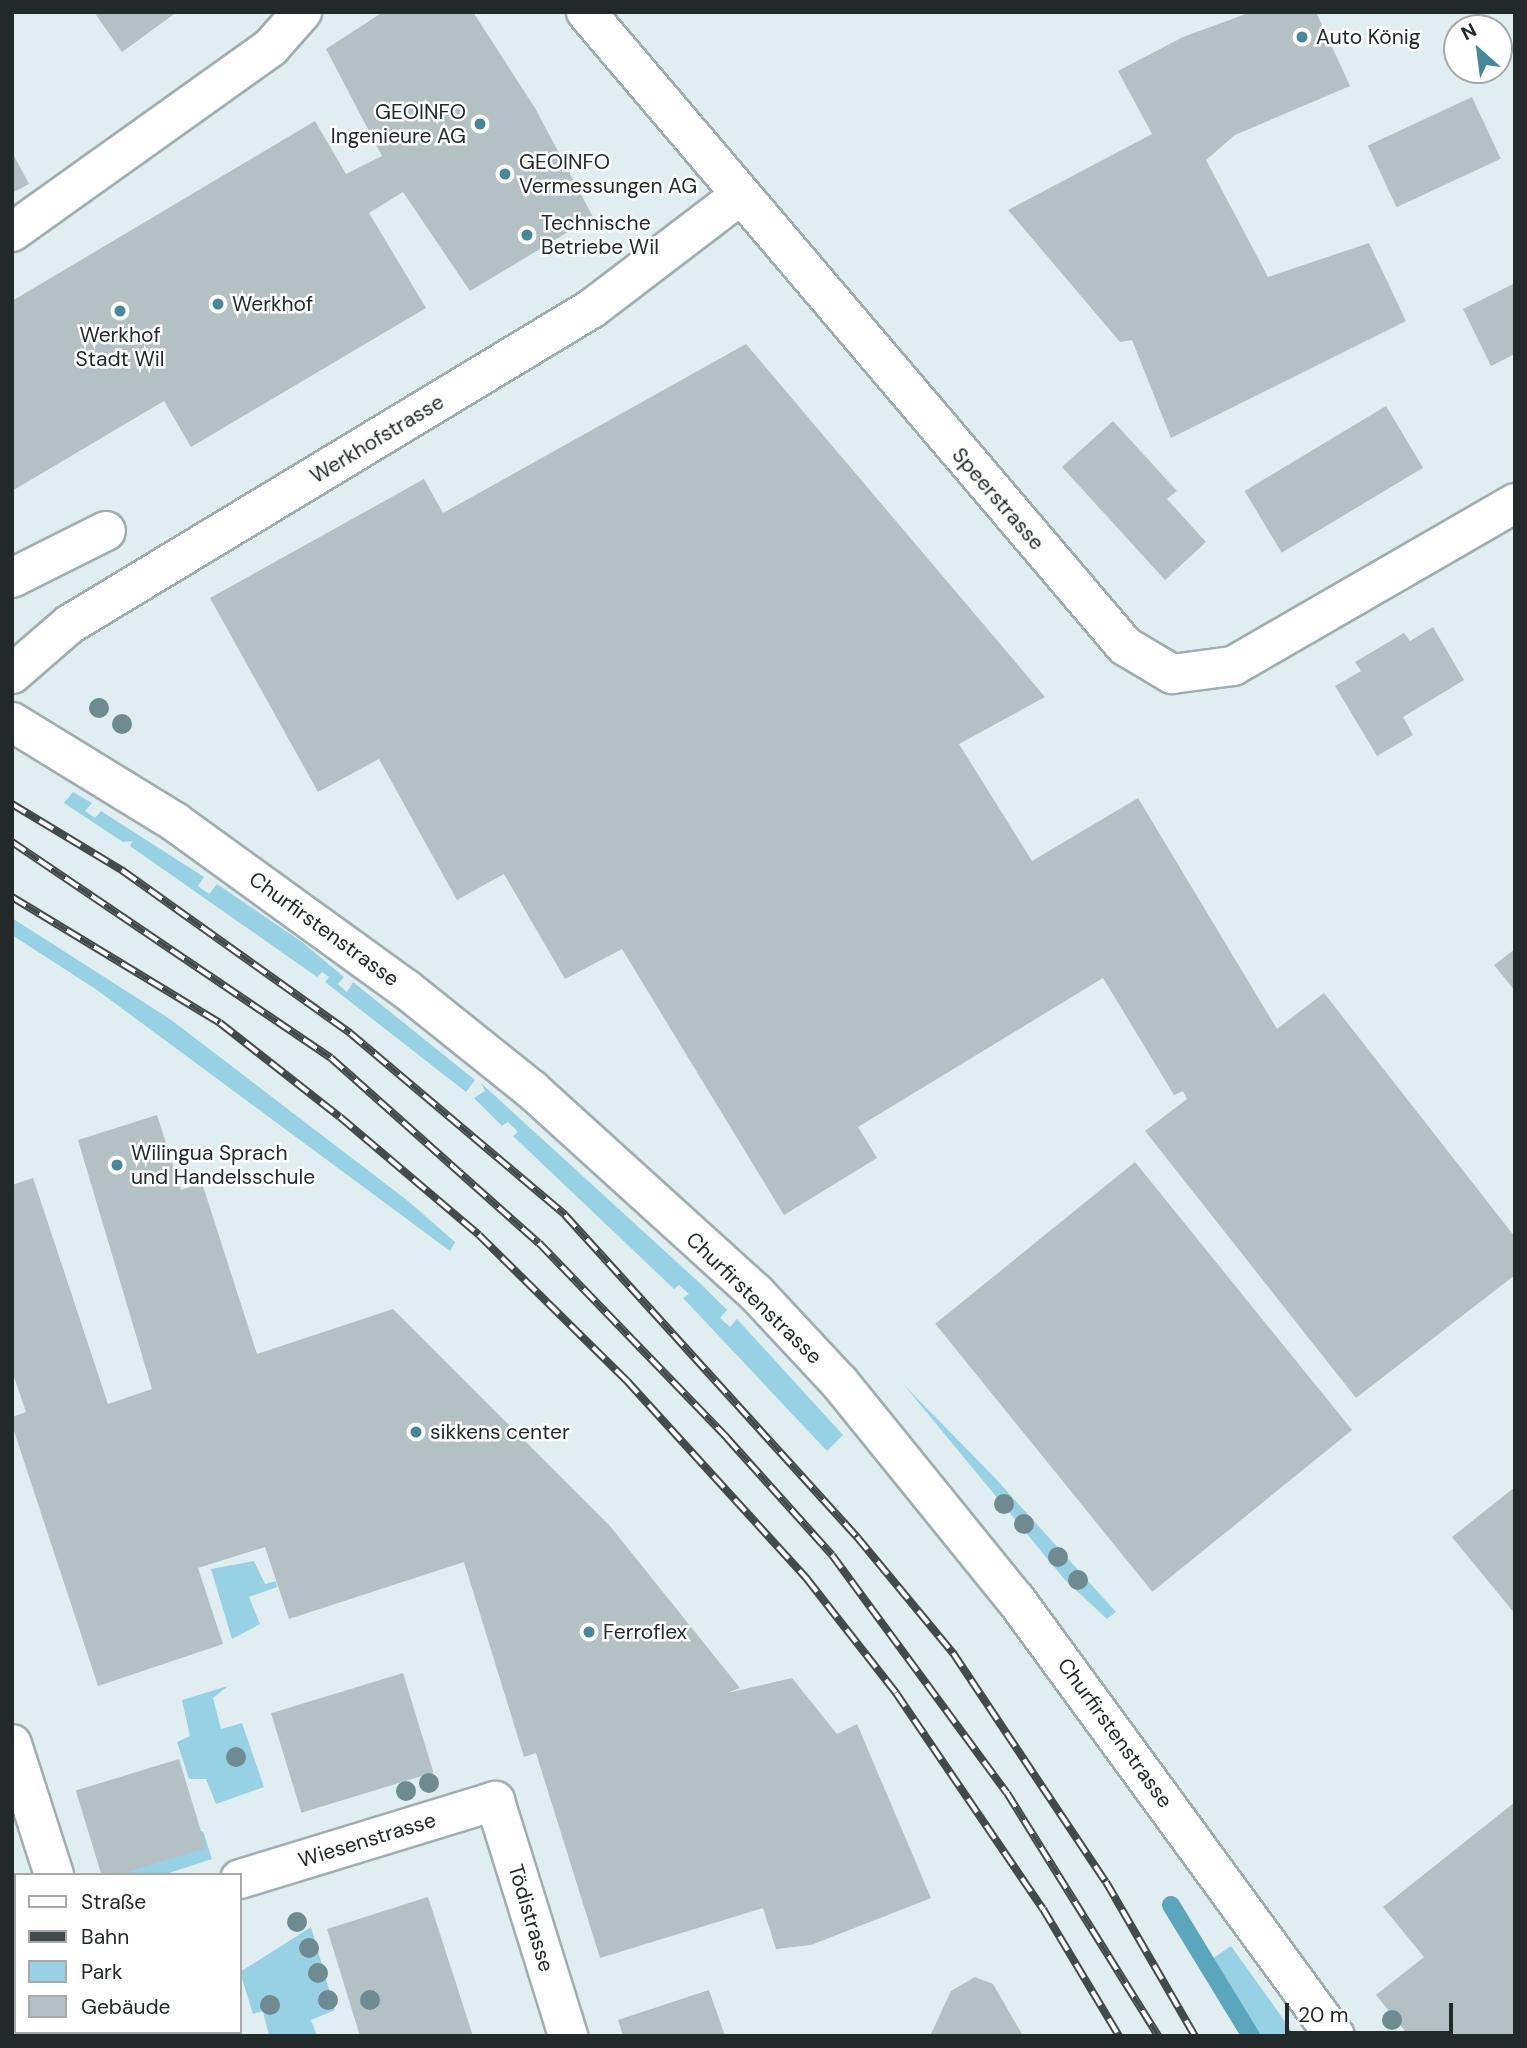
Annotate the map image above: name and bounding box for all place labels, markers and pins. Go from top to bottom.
place label: Auto König [1316,24,1421,50]
marker: Auto König [1294,29,1310,45]
place label: GEOINFO Ingenieure AG [331,99,466,149]
marker: GEOINFO Ingenieure AG [472,116,488,132]
place label: GEOINFO Vermessungen AG [519,149,697,199]
marker: GEOINFO Vermessungen AG [497,166,513,182]
place label: Technische Betriebe Wil [541,210,659,260]
marker: Technische Betriebe Wil [519,227,535,243]
place label: Werkhof [232,291,313,317]
marker: Werkhof [210,296,226,312]
marker: Werkhof Stadt Wil [112,303,128,319]
place label: Werkhof Stadt Wil [76,322,164,372]
place label: Wilingua Sprach und Handelsschule [131,1140,315,1190]
marker: Wilingua Sprach und Handelsschule [109,1157,125,1173]
place label: sikkens center [430,1419,570,1445]
marker: sikkens center [408,1424,424,1440]
place label: Ferroflex [603,1619,687,1645]
marker: Ferroflex [581,1624,597,1640]

